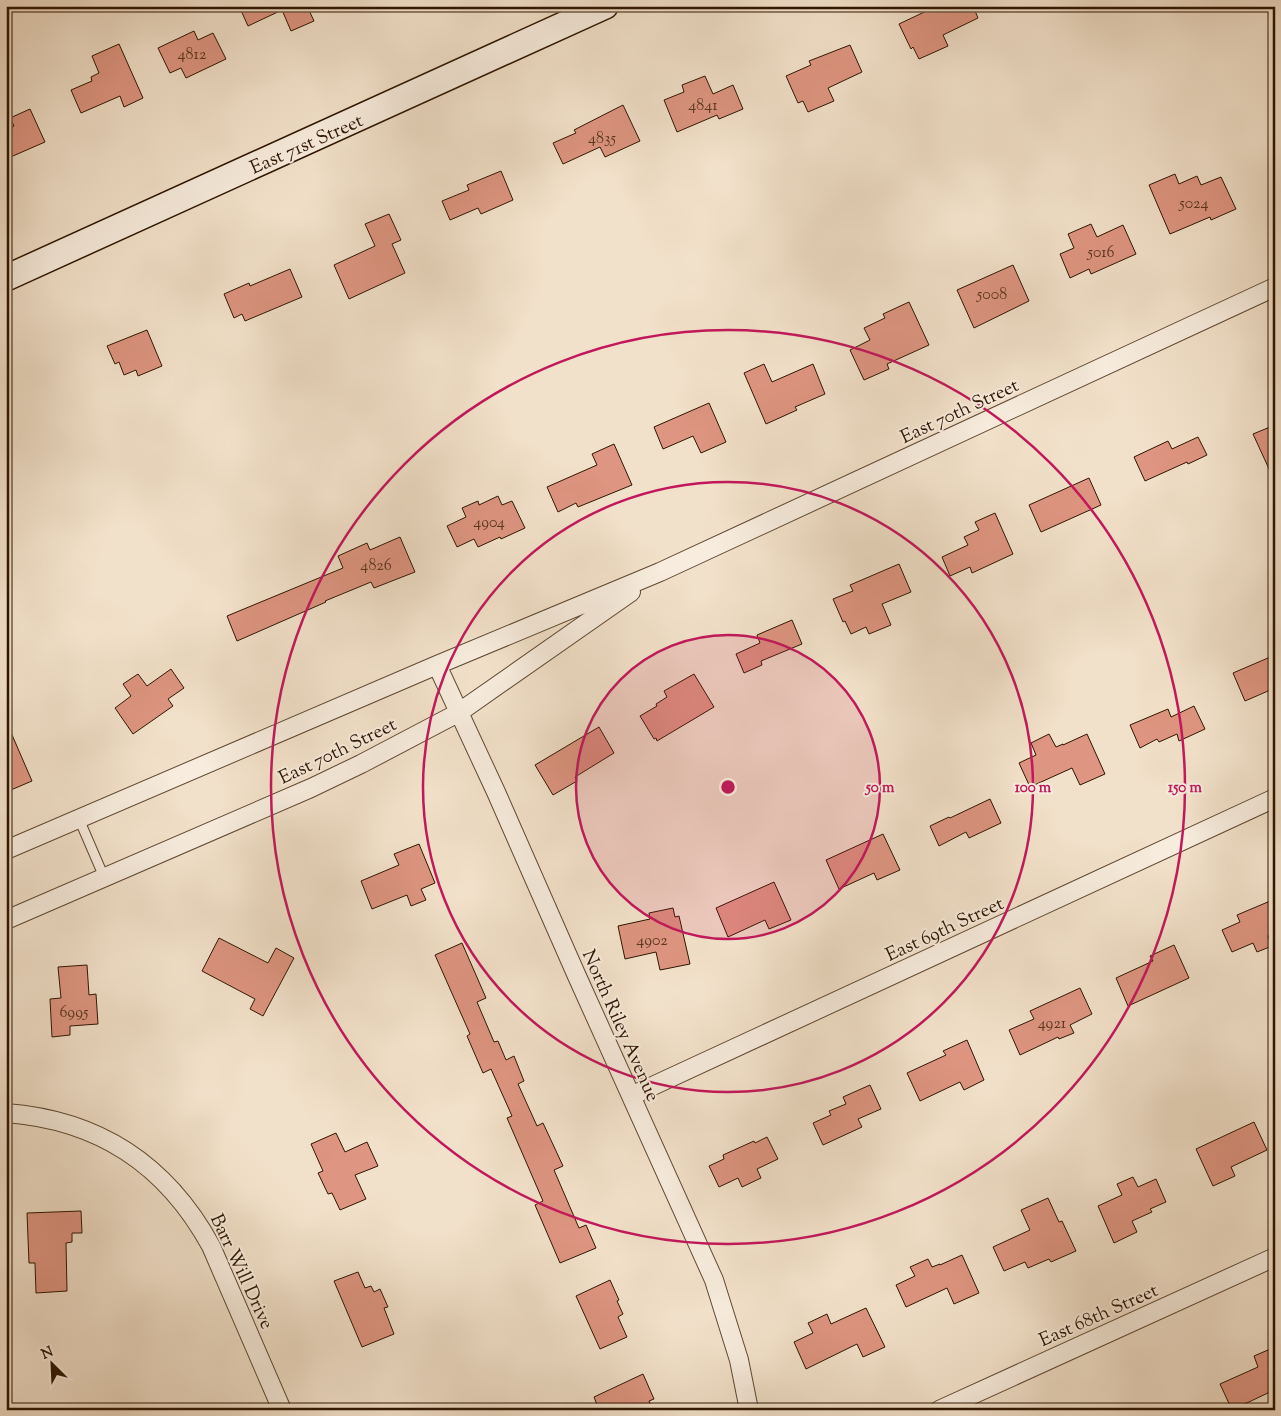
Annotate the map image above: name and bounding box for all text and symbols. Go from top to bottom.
house number: 4812 [178,44,207,67]
house number: 4841 [688,95,718,118]
street label: East 71st Street [246,108,368,182]
house number: 4835 [588,128,617,151]
house number: 5024 [1178,193,1209,216]
house number: 5016 [1086,242,1115,265]
house number: 5008 [976,284,1007,307]
street label: East 70th Street [896,373,1024,452]
house number: 4904 [473,512,505,535]
house number: 4826 [360,555,392,578]
street label: East 70th Street [275,712,402,792]
centre of rings [719,778,737,796]
text: 50 m [865,778,895,799]
text: 100 m [1015,778,1052,799]
text: 150 m [1168,778,1202,799]
street label: East 69th Street [882,891,1009,969]
house number: 4902 [636,930,668,953]
street label: North Riley Avenue [574,946,665,1106]
house number: 6995 [59,1002,89,1025]
house number: 4921 [1038,1013,1067,1036]
street label: Barr Will Drive [202,1210,279,1334]
street label: East 68th Street [1035,1278,1163,1355]
north arrow [28,1338,78,1388]
text: N [38,1343,57,1365]

